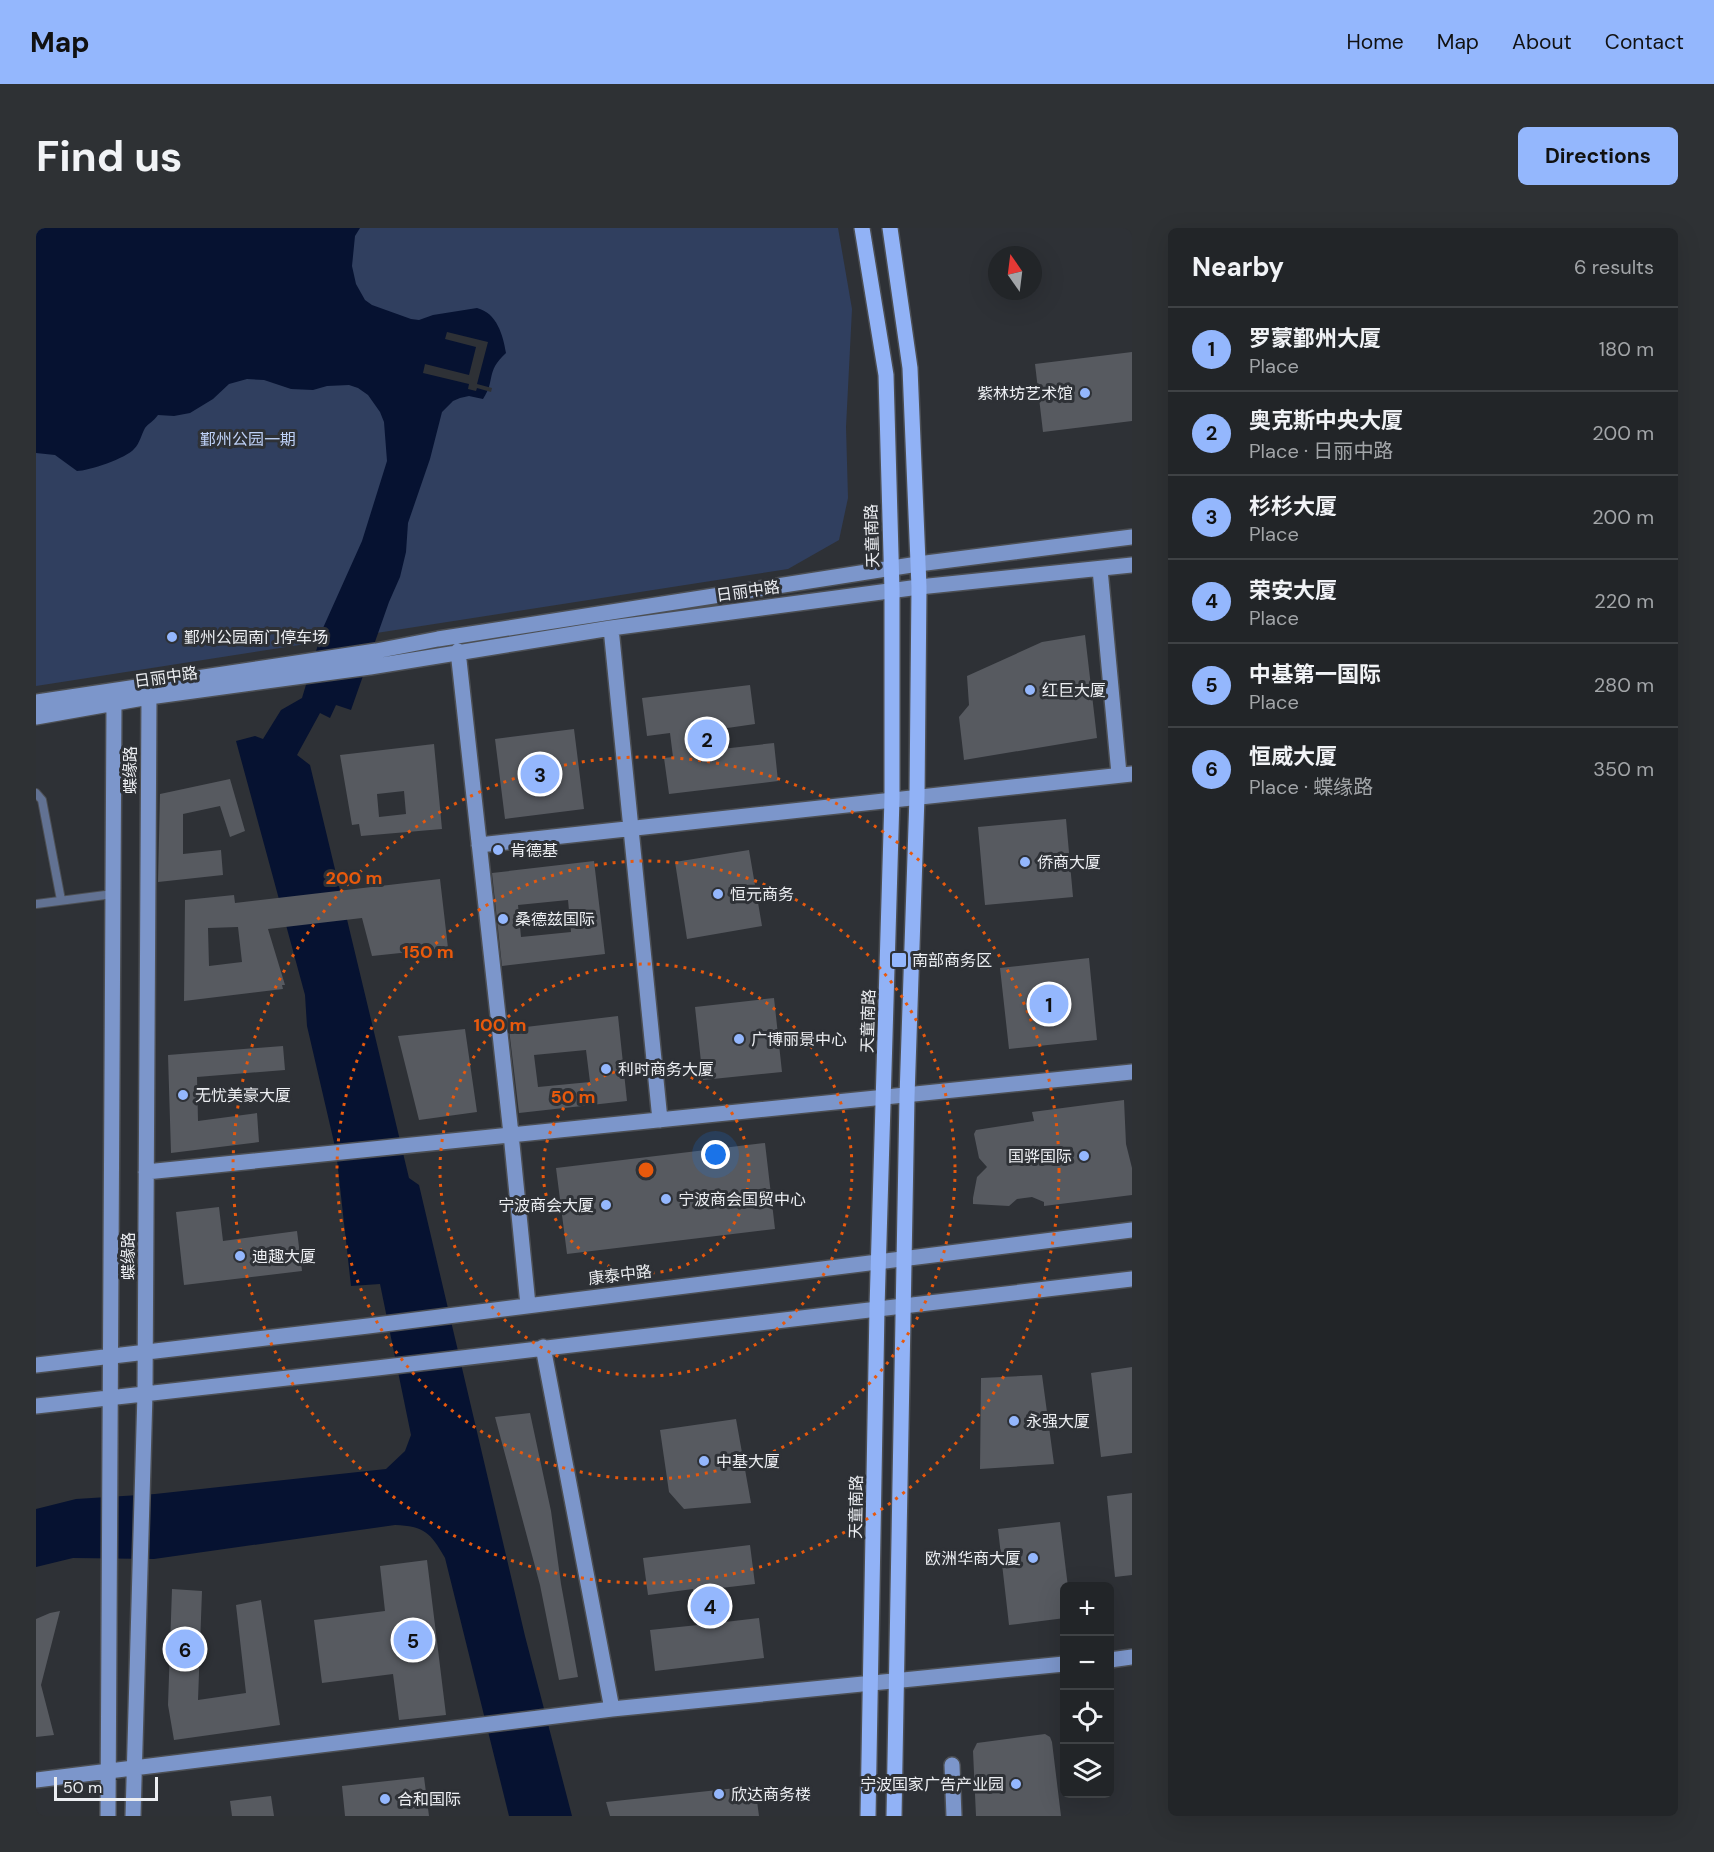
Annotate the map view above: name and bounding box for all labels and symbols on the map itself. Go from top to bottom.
north arrow [988,246,1042,300]
place label: 紫林坊艺术馆 [977,383,1073,404]
marker: 紫林坊艺术馆 [1078,386,1092,400]
park label: 鄞州公园一期 [200,429,296,450]
street label: 天童南路 [860,504,884,568]
street label: 日丽中路 [715,576,781,606]
place label: 鄞州公园南门停车场 [184,627,328,648]
marker: 鄞州公园南门停车场 [165,630,179,644]
street label: 日丽中路 [133,662,199,692]
place label: 红巨大厦 [1042,680,1106,701]
marker: 红巨大厦 [1023,683,1037,697]
pin: 2 [688,716,726,762]
street label: 蝶缘路 [120,746,141,794]
pin: 3 [520,752,560,796]
place label: 肯德基 [510,840,558,861]
marker: 肯德基 [491,843,505,857]
place label: 侨商大厦 [1037,852,1101,873]
marker: 侨商大厦 [1018,855,1032,869]
text: 200 m [326,866,382,890]
place label: 恒元商务 [730,884,794,905]
marker: 恒元商务 [711,887,725,901]
place label: 桑德兹国际 [515,909,595,930]
marker: 桑德兹国际 [496,912,510,926]
text: 150 m [402,940,454,964]
place label: 南部商务区 [912,950,992,971]
marker: 南部商务区 [890,951,908,969]
pin: 1 [1030,982,1068,1026]
street label: 天童南路 [856,989,880,1053]
text: 100 m [473,1013,527,1037]
place label: 广博丽景中心 [751,1029,847,1050]
marker: 广博丽景中心 [732,1032,746,1046]
place label: 利时商务大厦 [618,1059,714,1080]
marker: 利时商务大厦 [599,1062,613,1076]
place label: 无忧美豪大厦 [195,1085,291,1106]
text: 50 m [550,1085,596,1109]
marker: 无忧美豪大厦 [176,1088,190,1102]
your location [701,1140,730,1169]
place label: 国骅国际 [1008,1146,1072,1167]
marker: 国骅国际 [1077,1149,1091,1163]
centre of rings [636,1160,656,1180]
place label: 宁波商会国贸中心 [678,1189,806,1210]
marker: 宁波商会国贸中心 [659,1192,673,1206]
place label: 宁波商会大厦 [498,1195,594,1216]
marker: 宁波商会大厦 [599,1198,613,1212]
street label: 蝶缘路 [118,1232,139,1280]
place label: 迪趣大厦 [252,1246,316,1267]
marker: 迪趣大厦 [233,1249,247,1263]
street label: 康泰中路 [587,1261,653,1289]
place label: 永强大厦 [1026,1411,1090,1432]
marker: 永强大厦 [1007,1414,1021,1428]
place label: 中基大厦 [716,1451,780,1472]
marker: 中基大厦 [697,1454,711,1468]
street label: 天童南路 [845,1475,867,1539]
place label: 欧洲华商大厦 [925,1548,1021,1569]
marker: 欧洲华商大厦 [1026,1551,1040,1565]
pin: 4 [690,1584,730,1628]
pin: 5 [394,1618,433,1662]
pin: 6 [166,1626,204,1672]
scale bar [54,1774,158,1802]
place label: 宁波国家广告产业园 [860,1774,1004,1795]
marker: 宁波国家广告产业园 [1009,1777,1023,1791]
place label: 欣达商务楼 [731,1784,811,1805]
marker: 欣达商务楼 [712,1787,726,1801]
place label: 合和国际 [397,1789,461,1810]
marker: 合和国际 [378,1792,392,1806]

